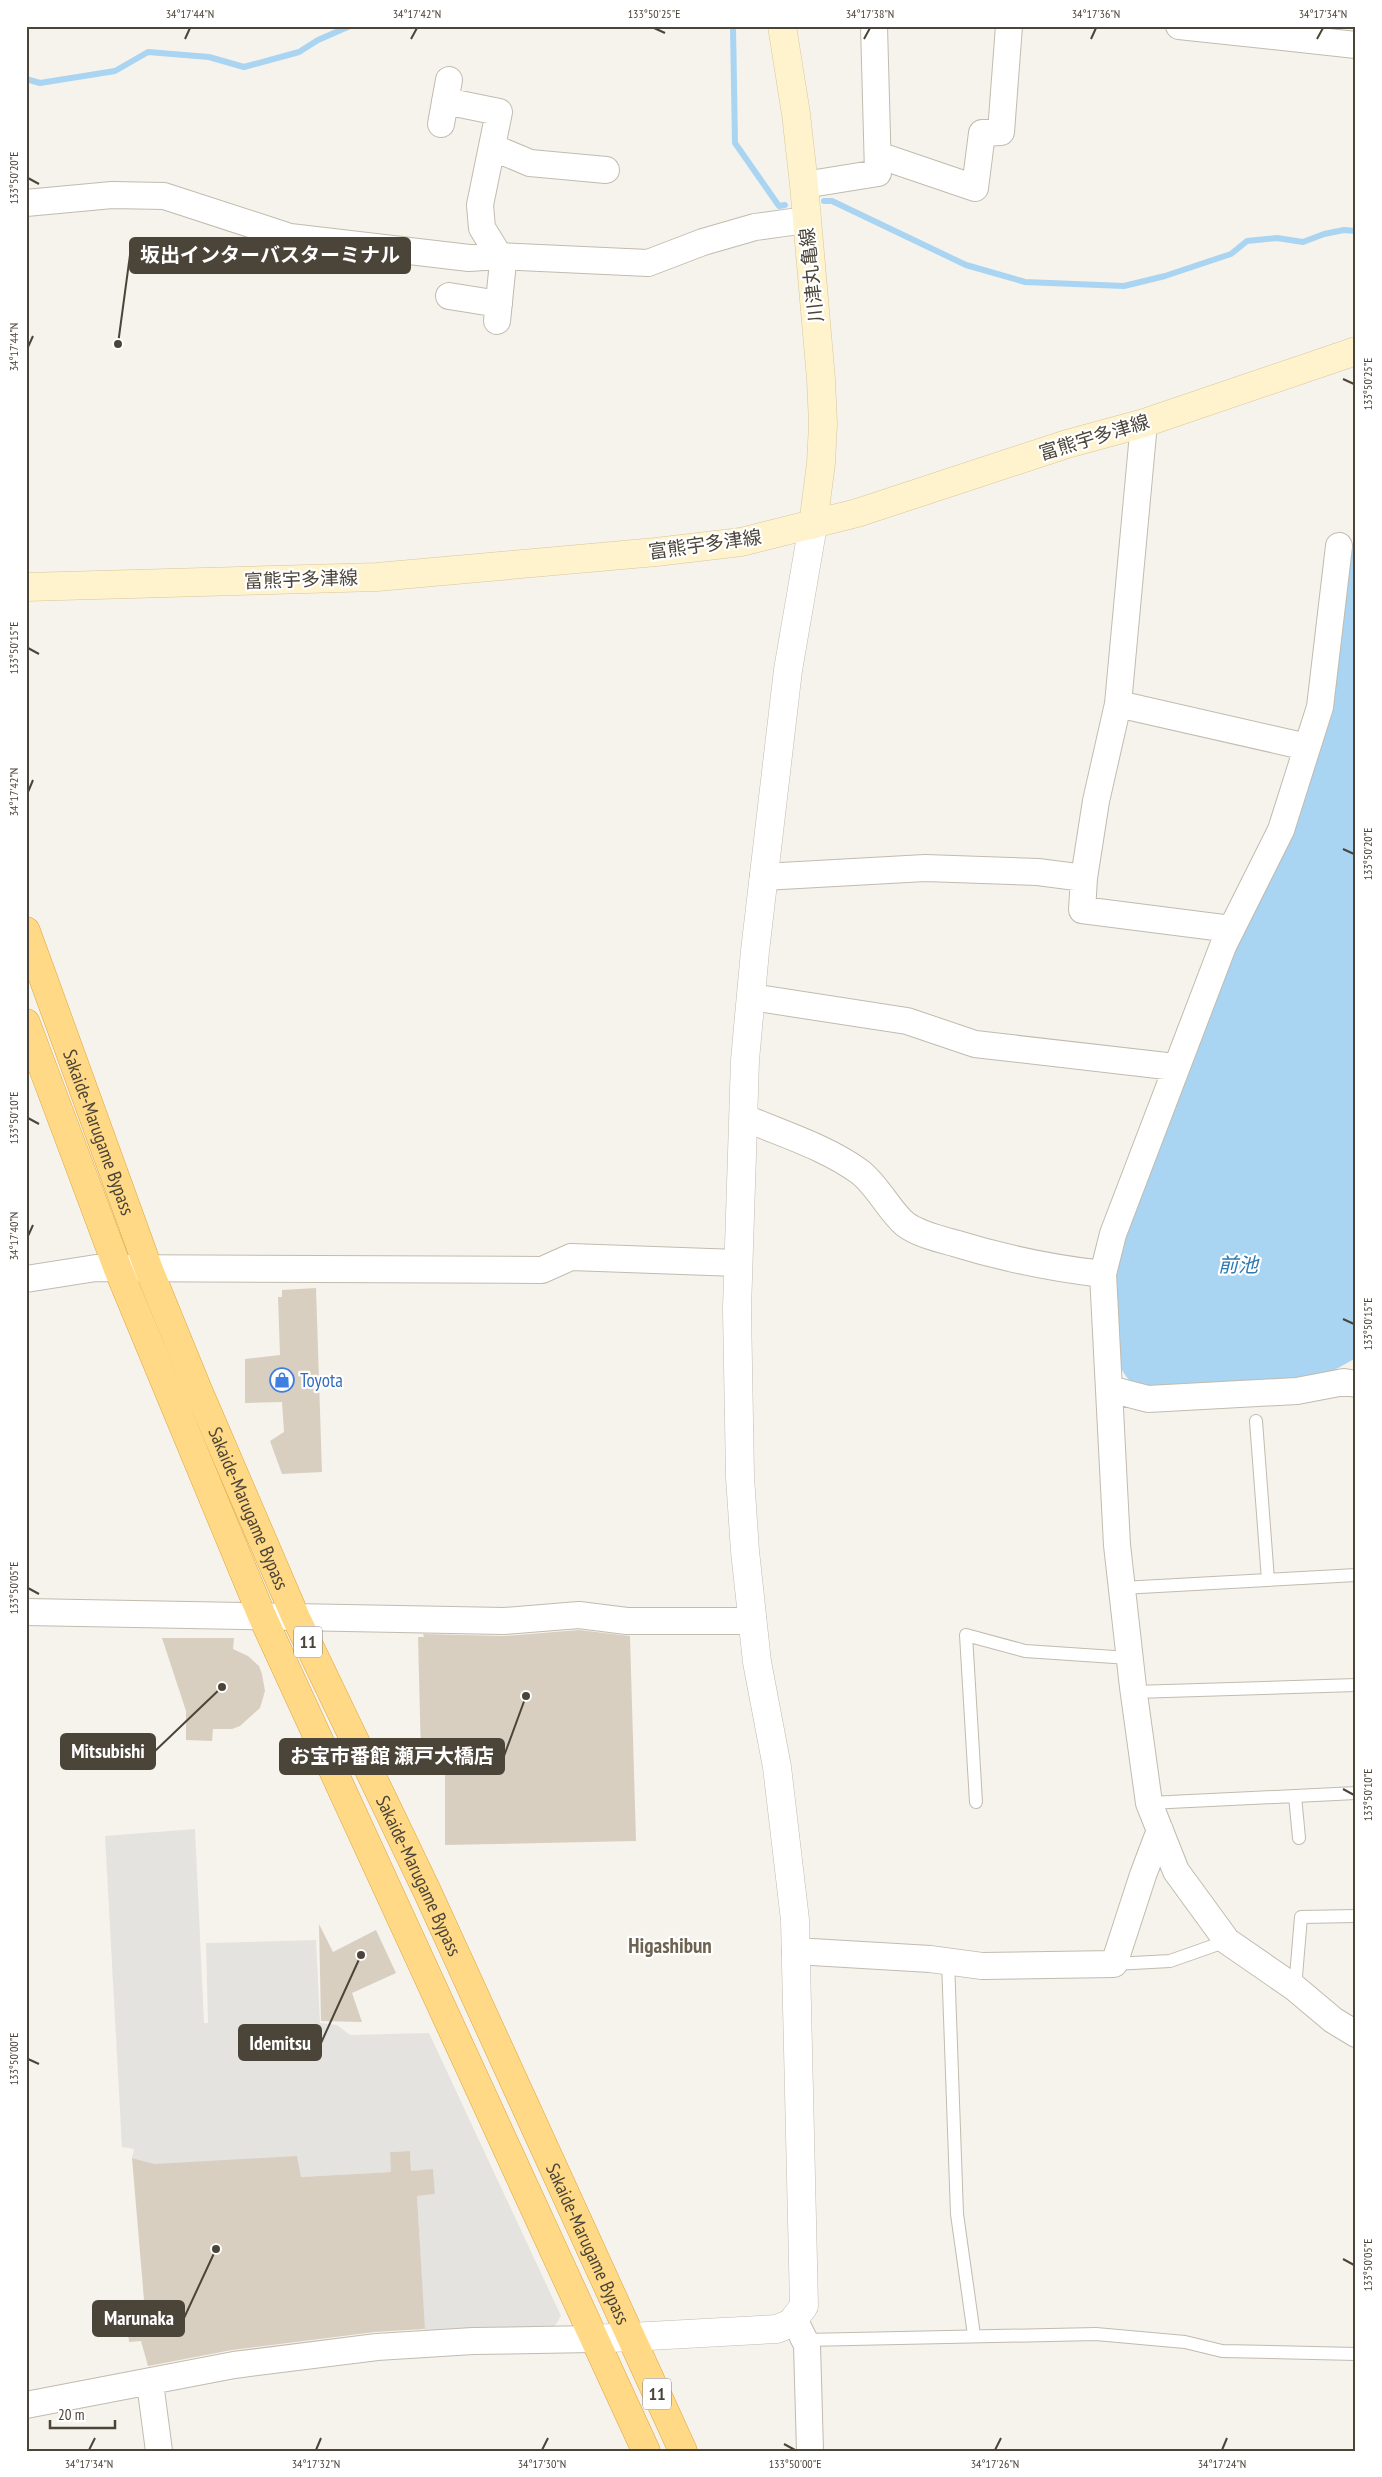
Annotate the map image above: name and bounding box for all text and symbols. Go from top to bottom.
text: 34°17'44"N [166,6,214,21]
text: 34°17'42"N [393,6,441,21]
text: 133°50'25"E [628,6,680,21]
text: 34°17'38"N [846,6,894,21]
text: 34°17'36"N [1072,6,1120,21]
text: 34°17'34"N [1299,6,1347,21]
text: 133°50'20"E [6,152,21,204]
street label: 川津丸亀線 [794,226,828,324]
callout: 坂出インターバスターミナル [130,238,410,273]
text: 坂出インターバスターミナル [140,242,400,268]
text: 34°17'44"N [6,323,21,371]
text: 133°50'25"E [1360,358,1375,410]
street label: 富熊宇多津線 [1036,409,1152,465]
street label: 富熊宇多津線 [647,524,763,564]
street label: 富熊宇多津線 [244,565,358,593]
text: 133°50'15"E [6,622,21,674]
text: 34°17'42"N [6,768,21,816]
text: 133°50'20"E [1360,828,1375,880]
street label: Sakaide-Marugame Bypass [58,1046,140,1218]
text: 133°50'10"E [6,1092,21,1144]
text: 34°17'40"N [6,1212,21,1260]
water label: 前池 [1218,1252,1260,1278]
text: 133°50'15"E [1360,1298,1375,1350]
shop icon: Toyota [269,1367,295,1393]
place label: Toyota [300,1368,343,1392]
street label: Sakaide-Marugame Bypass [203,1423,294,1593]
text: 133°50'05"E [6,1562,21,1614]
road number: 11 [294,1626,322,1658]
callout: Mitsubishi [61,1734,155,1769]
text: Mitsubishi [71,1738,145,1764]
callout: お宝市番館 瀬戸大橋店 [280,1739,504,1774]
text: お宝市番館 瀬戸大橋店 [290,1743,494,1769]
text: 133°50'10"E [1360,1769,1375,1821]
street label: Sakaide-Marugame Bypass [371,1792,467,1960]
district label: Higashibun [628,1932,712,1959]
callout: Idemitsu [239,2025,321,2060]
text: Idemitsu [249,2030,311,2056]
text: 133°50'00"E [6,2033,21,2085]
street label: Sakaide-Marugame Bypass [541,2159,635,2328]
text: 133°50'05"E [1360,2239,1375,2291]
callout: Marunaka [93,2301,184,2336]
text: Marunaka [104,2305,174,2331]
road number: 11 [643,2378,671,2410]
scale bar [50,2397,115,2429]
text: 20 m [58,2405,84,2424]
text: 34°17'34"N [65,2456,113,2471]
text: 34°17'32"N [292,2456,340,2471]
text: 34°17'30"N [518,2456,566,2471]
text: 133°50'00"E [769,2456,821,2471]
text: 34°17'26"N [971,2456,1019,2471]
text: 34°17'24"N [1198,2456,1246,2471]

